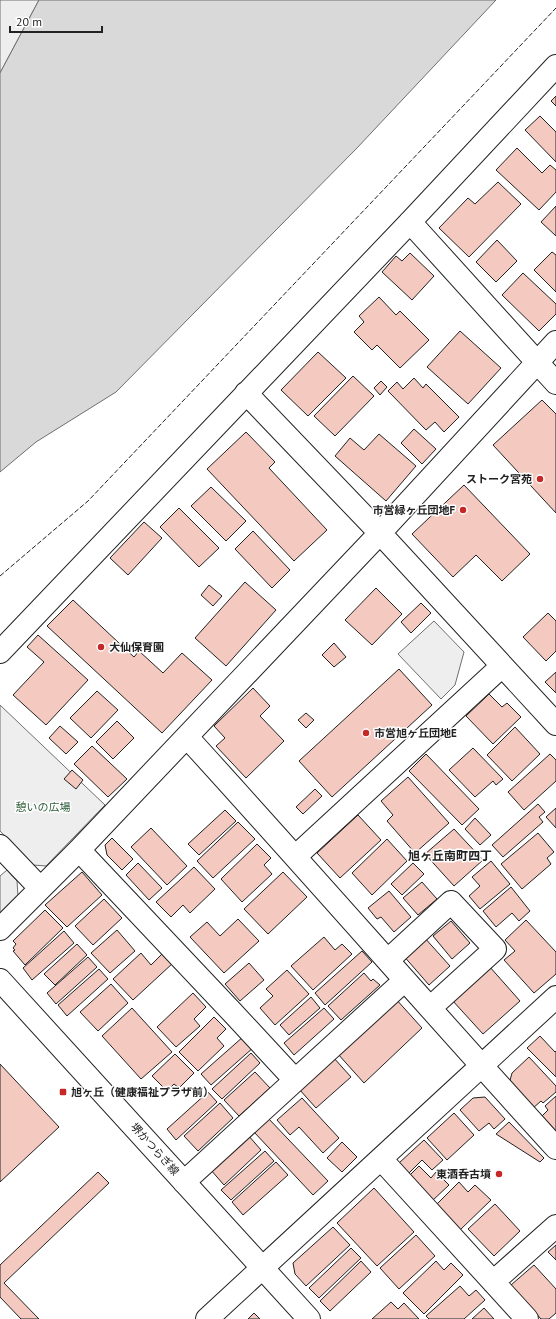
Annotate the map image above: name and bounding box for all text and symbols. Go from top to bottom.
scale bar [10,8,102,34]
text: 20 m [16,14,42,29]
place label: ストーク宮苑 [466,472,532,486]
marker: ストーク宮苑 [535,474,545,484]
place label: 市営緑ヶ丘団地F [372,503,455,517]
marker: 市営緑ヶ丘団地F [458,505,468,515]
place label: 大仙保育園 [109,640,164,654]
marker: 大仙保育園 [96,642,106,652]
place label: 市営旭ヶ丘団地E [374,726,457,740]
marker: 市営旭ヶ丘団地E [361,728,371,738]
park label: 憩いの広場 [16,800,71,814]
district label: 旭ヶ丘南町四丁 [408,848,492,863]
place label: 旭ヶ丘（健康福祉プラザ前） [71,1085,214,1099]
marker: 旭ヶ丘（健康福祉プラザ前） [58,1087,68,1097]
street label: 堺かつらぎ線 [128,1120,182,1178]
place label: 東酒呑古墳 [436,1167,491,1181]
marker: 東酒呑古墳 [494,1169,504,1179]

